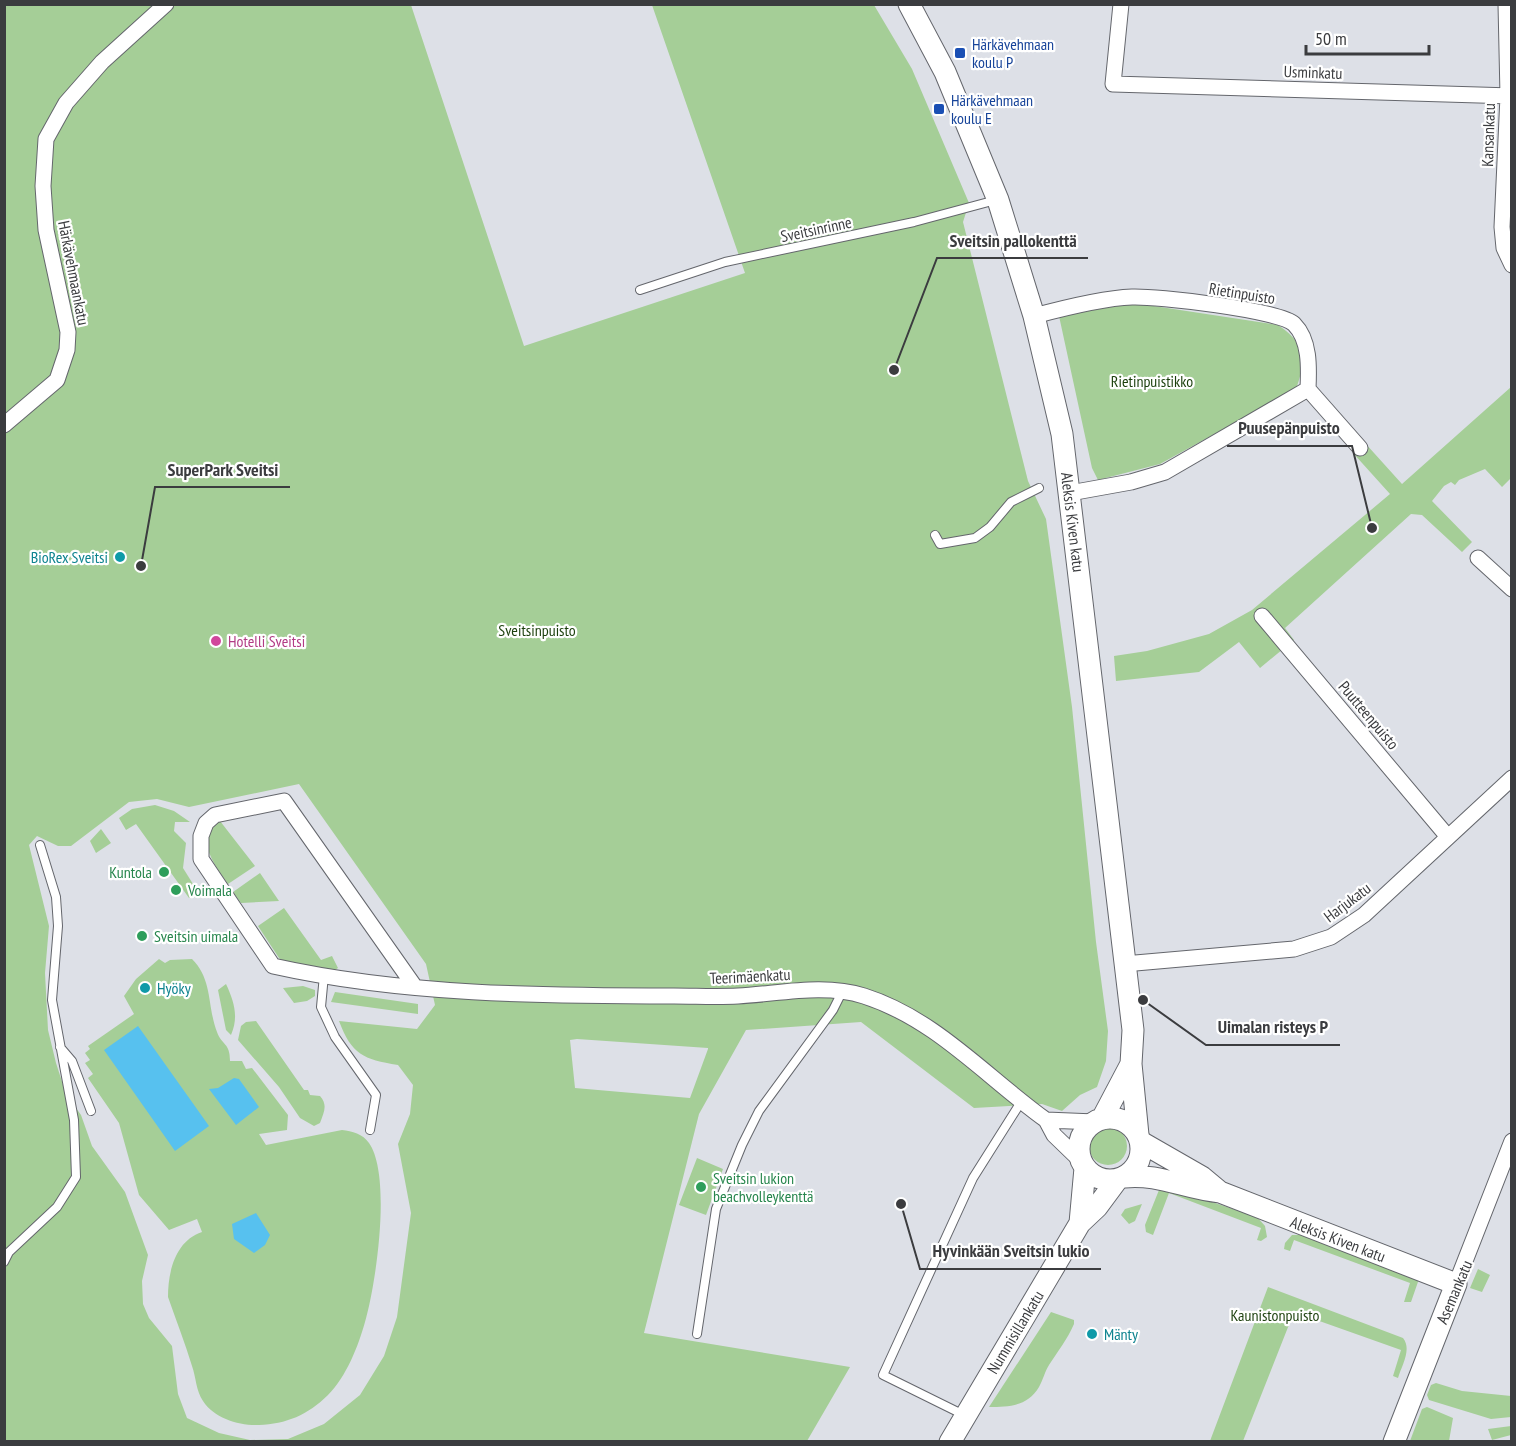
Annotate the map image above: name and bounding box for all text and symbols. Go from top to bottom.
scale bar [1306,18,1429,56]
text: 50 m [1315,27,1347,50]
place label: Härkävehmaan koulu P [972,34,1054,72]
marker: Härkävehmaan koulu P [953,46,967,60]
street label: Usminkatu [1283,61,1343,83]
place label: Härkävehmaan koulu E [951,90,1033,128]
marker: Härkävehmaan koulu E [932,102,946,116]
street label: Kansankatu [1477,103,1499,167]
street label: Sveitsinrinne [779,212,853,246]
street label: Härkävehmaankatu [54,219,94,327]
callout: Sveitsin pallokenttä [937,222,1088,258]
text: Sveitsin pallokenttä [949,229,1077,252]
street label: Rietinpuisto [1208,278,1277,308]
park label: Rietinpuistikko [1111,371,1193,391]
callout: Puusepänpuisto [1227,410,1352,446]
text: Puusepänpuisto [1238,416,1340,439]
callout: SuperPark Sveitsi [155,451,290,487]
text: SuperPark Sveitsi [168,458,278,481]
street label: Aleksis Kiven katu [1057,471,1089,573]
place label: BioRex Sveitsi [31,547,108,567]
marker: BioRex Sveitsi [113,550,127,564]
park label: Sveitsinpuisto [498,620,576,640]
place label: Hotelli Sveitsi [228,631,305,651]
marker: Hotelli Sveitsi [209,634,223,648]
street label: Puutteenpuisto [1335,677,1404,753]
place label: Kuntola [109,862,152,882]
marker: Kuntola [157,865,171,879]
street label: Harjukatu [1320,878,1375,926]
place label: Voimala [187,880,232,900]
marker: Voimala [169,883,183,897]
place label: Sveitsin uimala [154,926,238,946]
marker: Sveitsin uimala [135,929,149,943]
street label: Teerimäenkatu [709,964,791,988]
place label: Hyöky [157,978,191,998]
marker: Hyöky [138,981,152,995]
callout: Uimalan risteys P [1206,1009,1340,1045]
text: Uimalan risteys P [1218,1015,1329,1038]
place label: Sveitsin lukion beachvolleykenttä [713,1168,814,1206]
marker: Sveitsin lukion beachvolleykenttä [694,1180,708,1194]
street label: Aleksis Kiven katu [1288,1212,1388,1266]
callout: Hyvinkään Sveitsin lukio [920,1233,1101,1269]
text: Hyvinkään Sveitsin lukio [933,1239,1089,1262]
street label: Asemankatu [1432,1257,1476,1327]
street label: Nummisillankatu [982,1287,1048,1377]
park label: Kaunistonpuisto [1231,1305,1320,1325]
place label: Mänty [1104,1324,1138,1344]
marker: Mänty [1085,1327,1099,1341]

